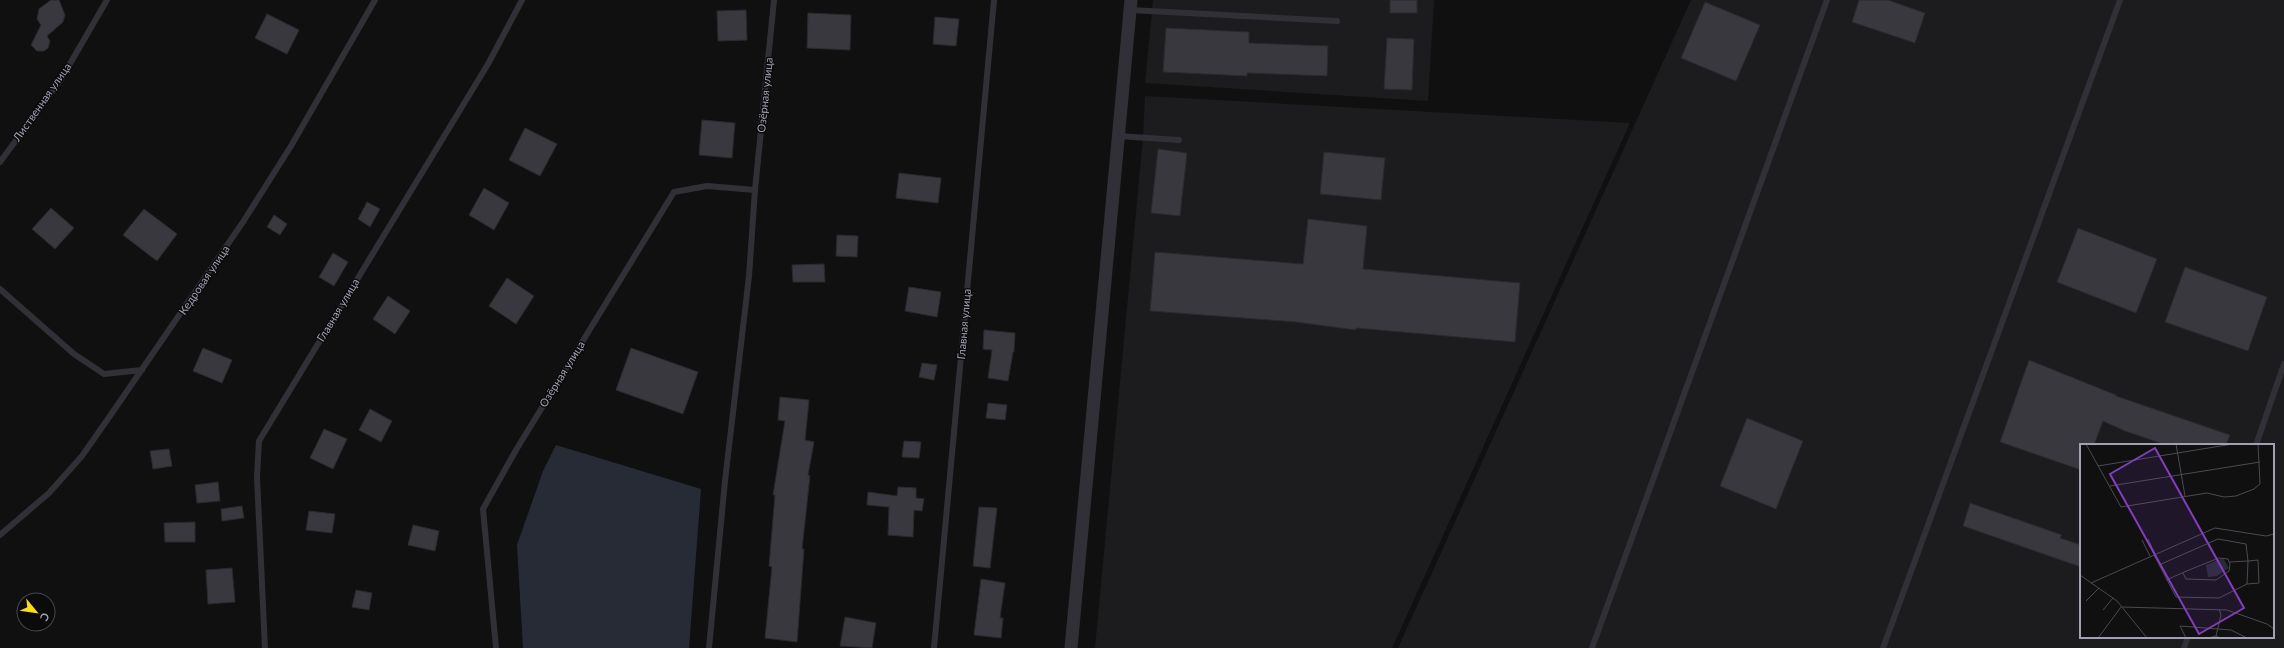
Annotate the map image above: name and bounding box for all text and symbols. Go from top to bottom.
street label: Озёрная улица [754,57,775,133]
street label: Лиственная улица [9,60,73,144]
street label: Кедровая улица [176,242,232,317]
street label: Главная улица [314,276,361,344]
street label: Главная улица [954,288,973,360]
street label: Озёрная улица [536,338,587,409]
inset map [2080,444,2274,638]
north arrow [16,592,56,632]
text: С [37,611,53,624]

